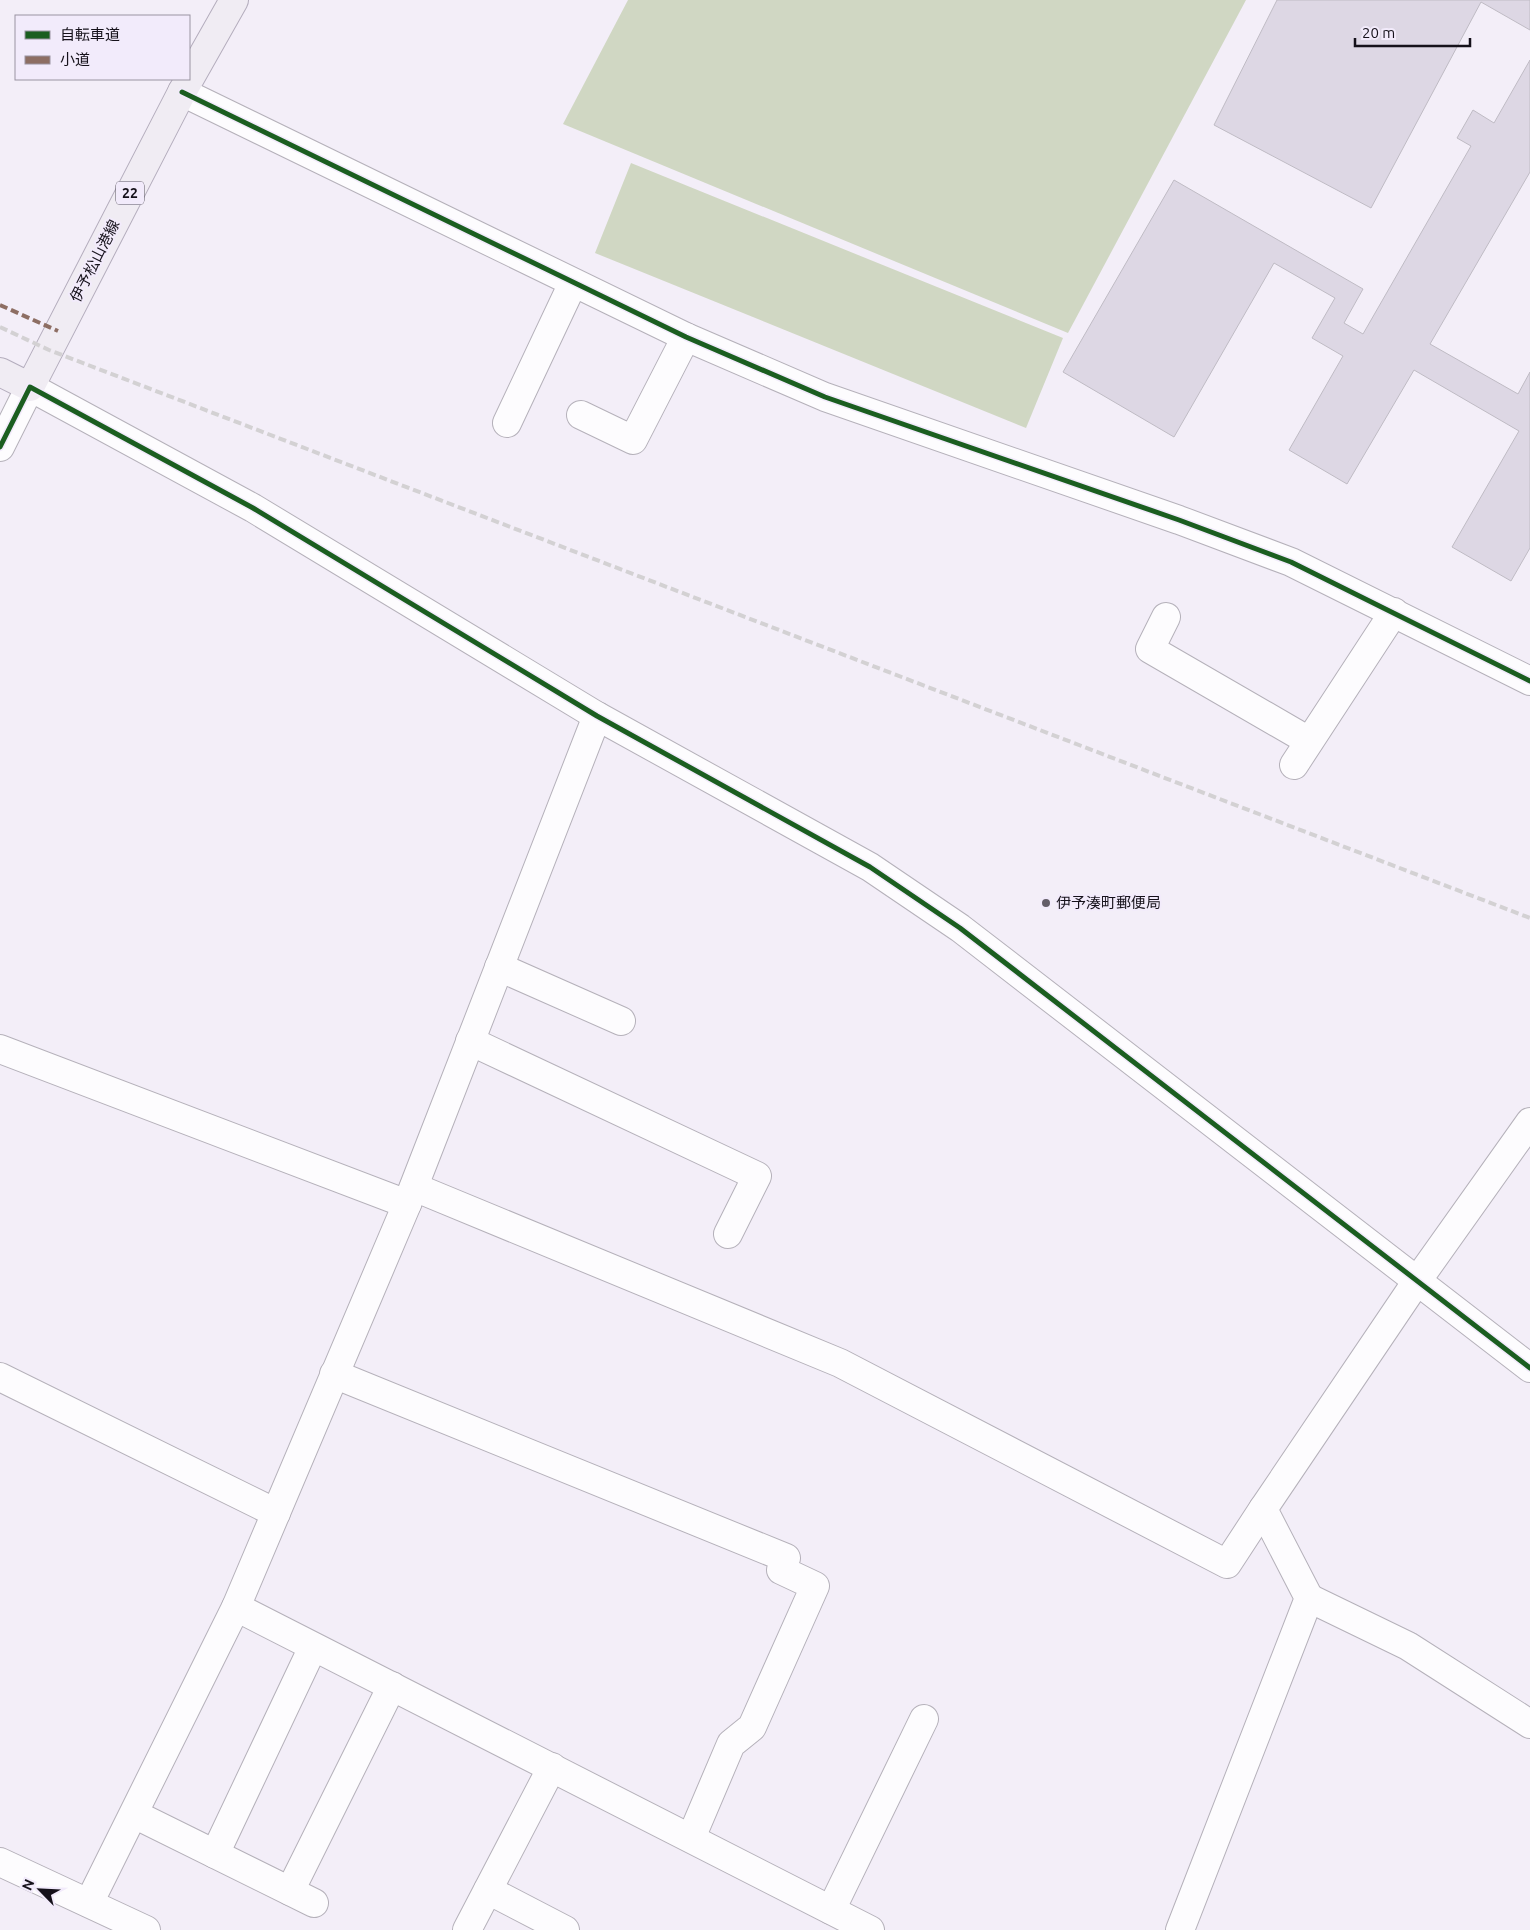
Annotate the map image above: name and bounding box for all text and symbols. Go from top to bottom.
legend [15,15,190,80]
scale bar [1355,15,1470,47]
text: 20 m [1362,24,1395,41]
text: 自転車道 [60,26,120,43]
text: 小道 [60,51,90,68]
road number: 22 [116,182,144,204]
street label: 伊予松山港線 [67,217,123,305]
place label: 伊予湊町郵便局 [1056,894,1161,911]
marker: 伊予湊町郵便局 [1040,897,1052,909]
north arrow [15,1865,65,1915]
text: N [19,1877,38,1893]

